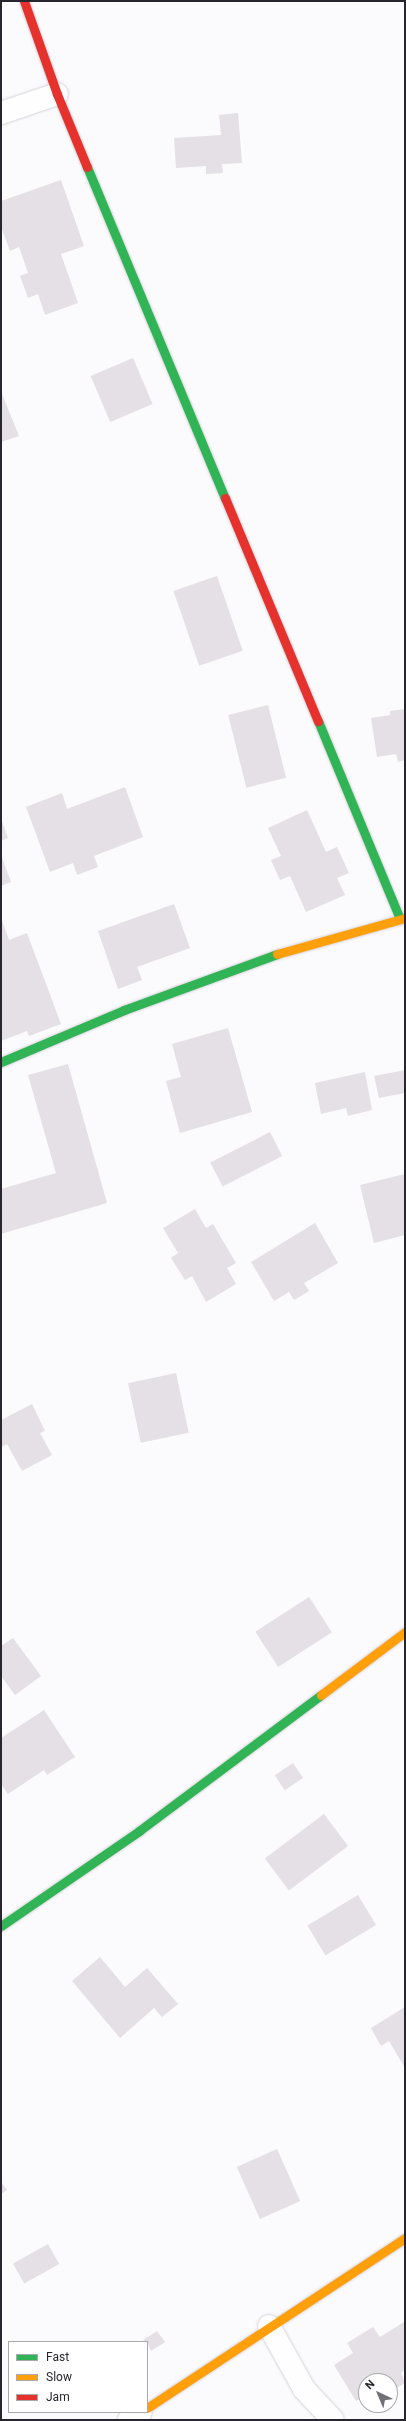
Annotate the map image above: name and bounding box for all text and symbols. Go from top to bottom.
legend [8,2341,148,2413]
text: Fast [46,2350,69,2364]
text: Slow [46,2370,72,2384]
north arrow [358,2373,398,2413]
text: N [363,2377,377,2392]
text: Jam [46,2390,70,2404]

